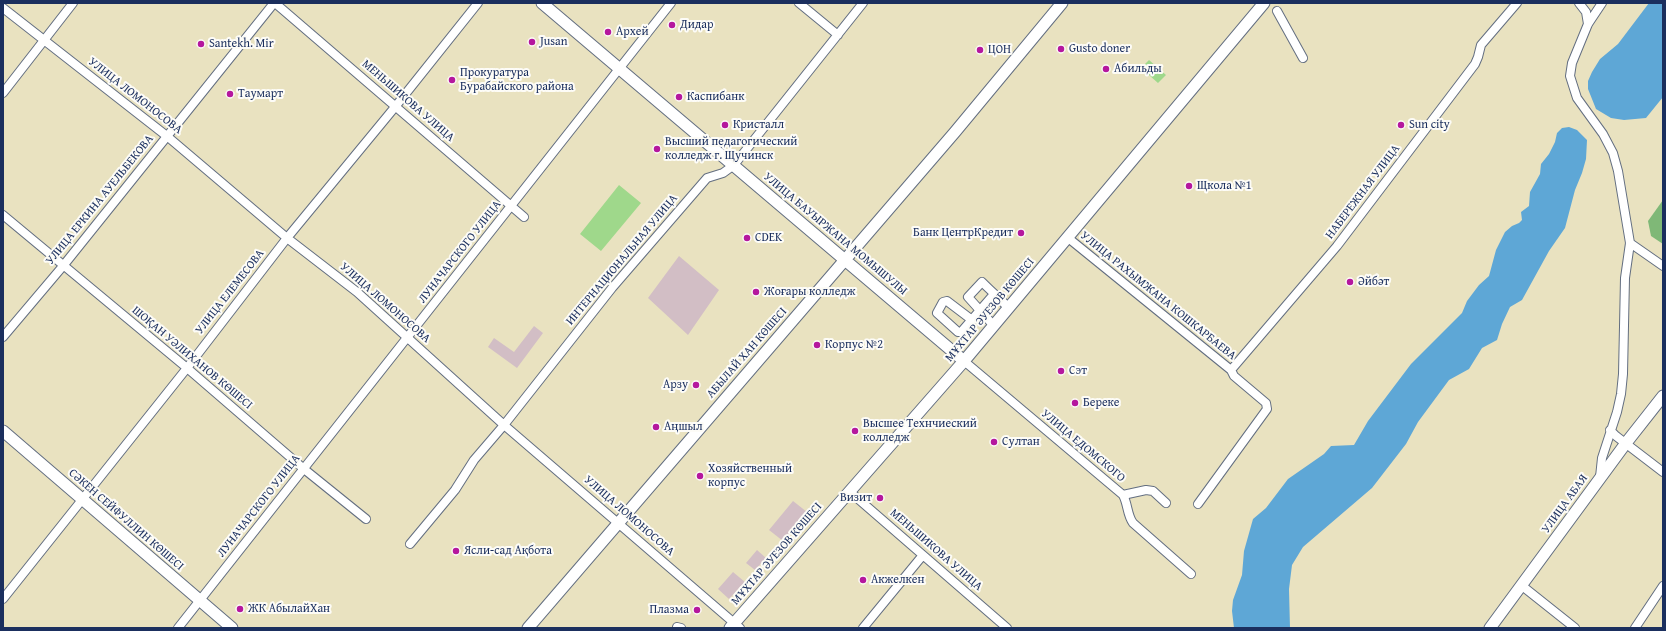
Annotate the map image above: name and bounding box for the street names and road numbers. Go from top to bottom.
street label: УЛИЦА ЛОМОНОСОВА [85,55,185,137]
street label: МЕНЬШИКОВА УЛИЦА [359,57,457,145]
street label: УЛИЦА ЕРКИНА АУЕЛЬБЕКОВА [43,132,157,268]
street label: НАБЕРЕЖНАЯ УЛИЦА [1323,142,1403,242]
street label: УЛИЦА БАУЫРЖАНА МОМЫШУЛЫ [760,170,910,298]
street label: ИНТЕРНАЦИОНАЛЬНАЯ УЛИЦА [563,192,681,328]
street label: ЛУНАЧАРСКОГО УЛИЦА [415,198,505,306]
street label: УЛИЦА РАХЫМЖАНА КОШКАРБАЕВА [1077,229,1239,363]
street label: УЛИЦА ЕЛЕМЕСОВА [192,247,268,337]
street label: МҰХТАР ӘУЕЗОВ КӨШЕСІ [942,255,1038,365]
street label: УЛИЦА ЛОМОНОСОВА [337,260,433,346]
street label: ШОҚАН УӘЛИХАНОВ КӨШЕСІ [129,303,255,413]
street label: АБЫЛАЙ ХАН КӨШЕСІ [704,305,790,401]
street label: УЛИЦА ЕДОМСКОГО [1038,407,1128,485]
street label: ЛУНАЧАРСКОГО УЛИЦА [214,452,304,560]
street label: СӘКЕН СЕЙФУЛЛИН КӨШЕСІ [65,466,187,574]
street label: УЛИЦА АБАЯ [1539,472,1591,536]
street label: УЛИЦА ЛОМОНОСОВА [581,473,677,559]
street label: МҰХТАР ӘУЕЗОВ КӨШЕСІ [729,500,825,608]
street label: МЕНЬШИКОВА УЛИЦА [887,506,985,594]

